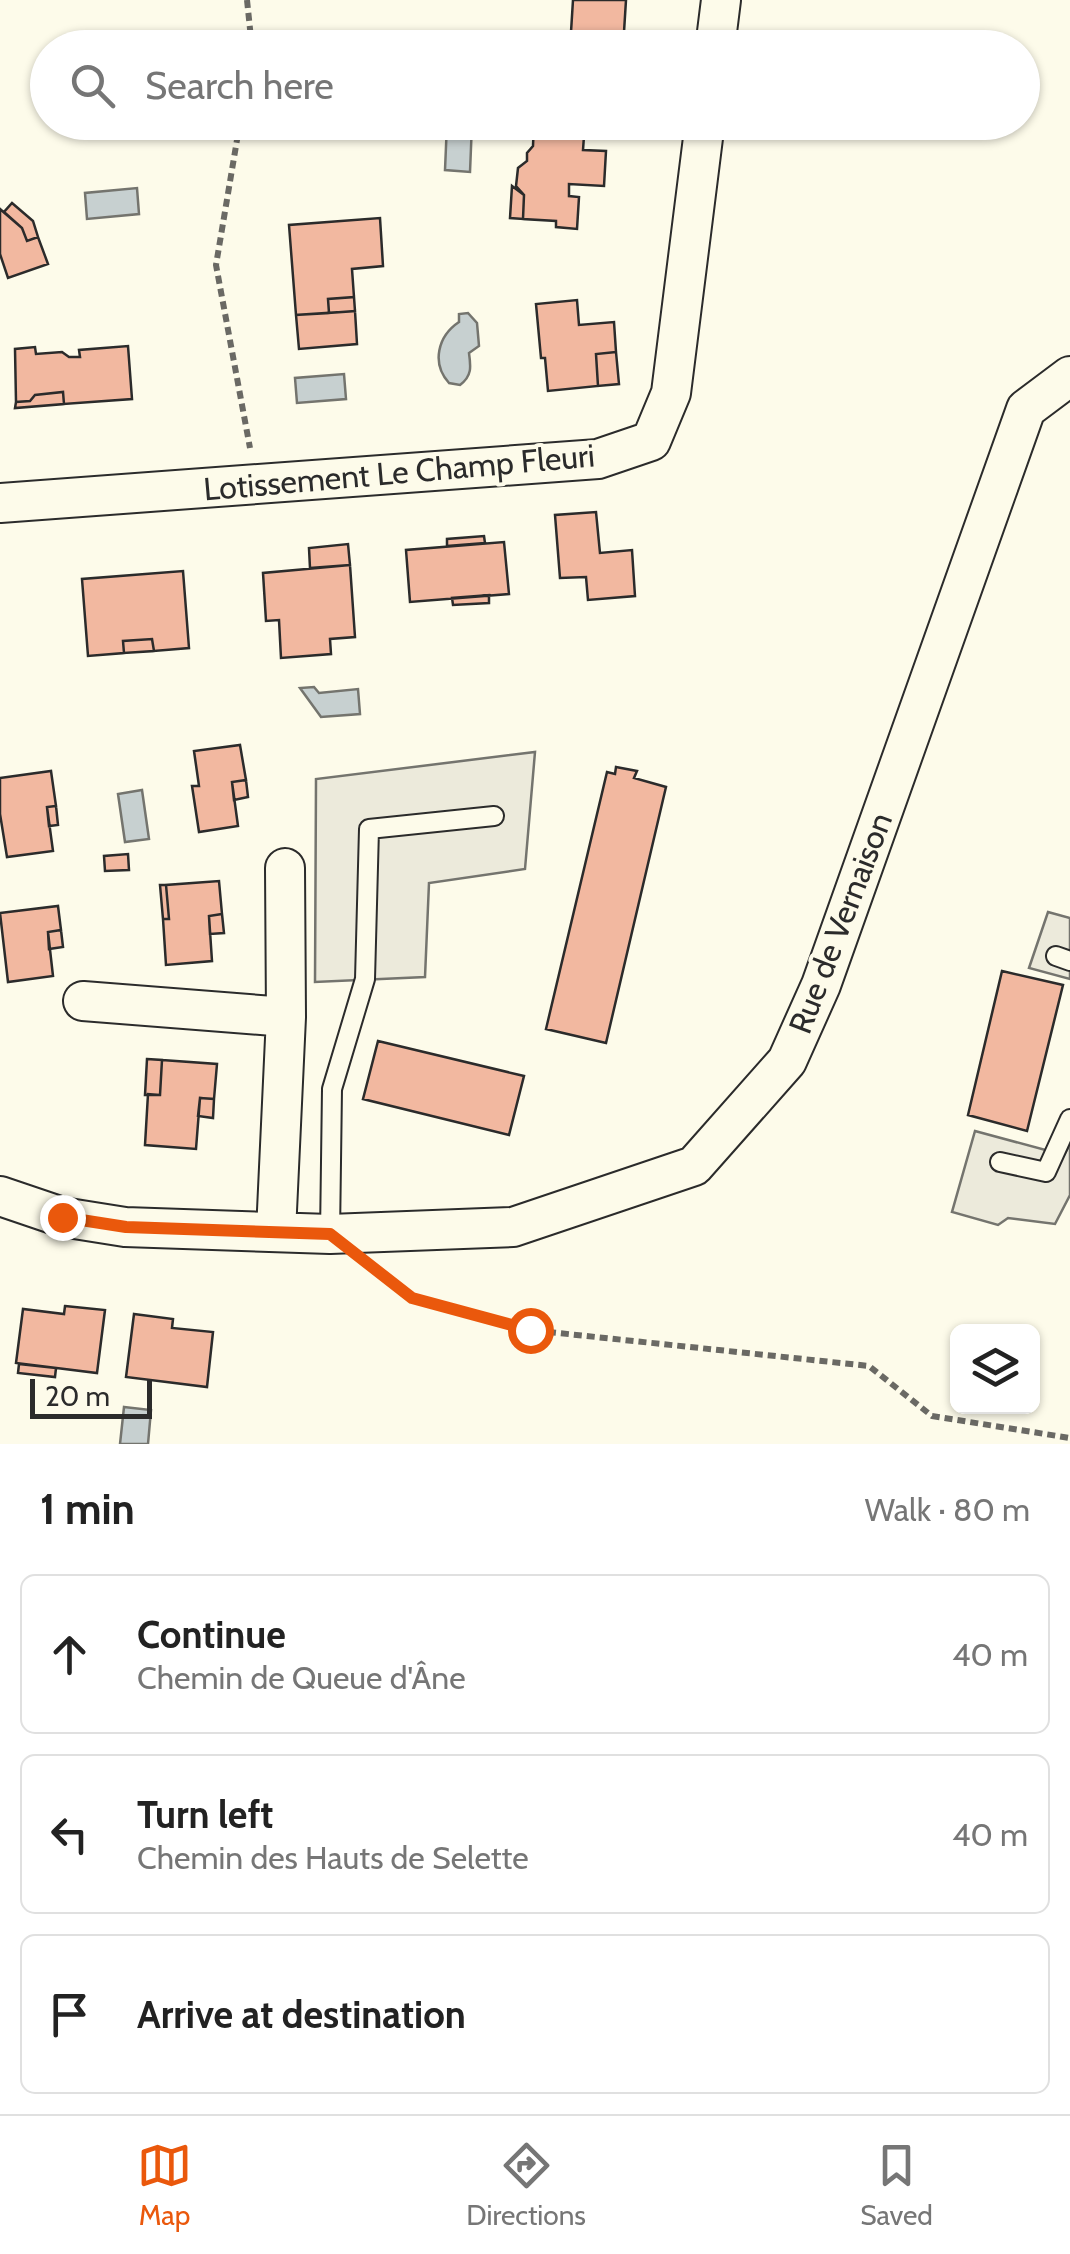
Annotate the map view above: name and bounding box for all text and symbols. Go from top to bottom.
search box [30,30,1040,140]
icon: search [65,58,120,113]
text: Search here [145,62,334,109]
street label: Lotissement Le Champ Fleuri [202,435,596,509]
street label: Rue de Vernaison [780,807,900,1039]
route end [40,1195,86,1241]
route start [508,1308,554,1354]
map controls [950,1324,1040,1414]
button: layers [950,1324,1040,1414]
scale bar [30,1374,152,1418]
text: 20 m [45,1379,110,1413]
text: 1 min [40,1483,135,1535]
text: Walk · 80 m [865,1490,1030,1529]
text: Continue [137,1611,286,1658]
icon: ahead [42,1627,97,1682]
text: 40 m [952,1635,1028,1674]
text: Chemin de Queue d'Âne [137,1658,466,1697]
text: Turn left [137,1791,273,1838]
icon: left [42,1807,97,1862]
text: 40 m [952,1815,1028,1854]
text: Chemin des Hauts de Selette [137,1838,529,1877]
icon: arrive [42,1987,97,2042]
text: Arrive at destination [137,1991,466,2038]
tab: Map [137,2138,192,2232]
tab: Directions [466,2138,586,2232]
tab: Saved [860,2138,933,2232]

